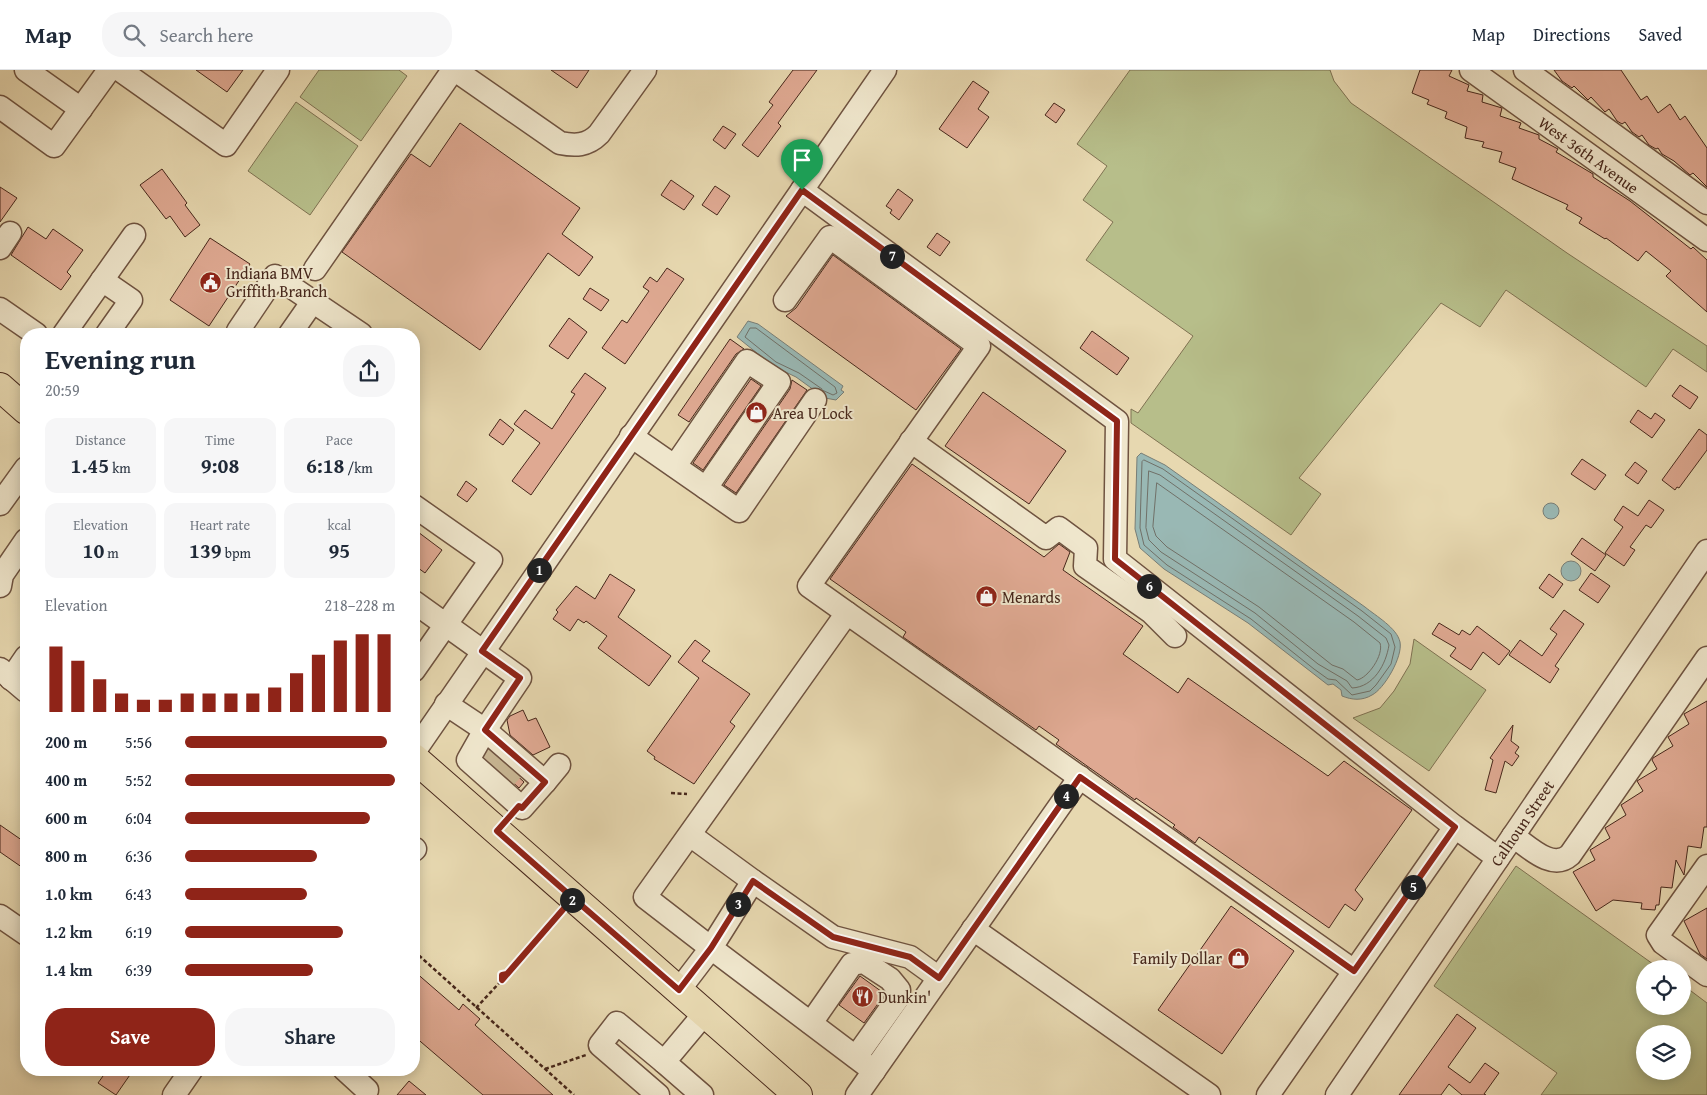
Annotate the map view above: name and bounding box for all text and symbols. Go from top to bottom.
search box [102,12,452,57]
text: Map [25,17,72,52]
icon: search [120,21,148,49]
text: Search here [160,21,253,49]
text: Map [1472,21,1505,48]
text: Directions [1533,21,1610,48]
text: Saved [1638,21,1682,48]
street label: West 36th Avenue [1533,110,1644,199]
pin [781,139,823,190]
icon: arrive [788,146,816,174]
pin: 7 [880,244,904,268]
text: 7 [889,246,896,266]
place label: Indiana BMV Griffith Branch [226,261,327,303]
public building icon: Indiana BMV Griffith Branch [198,270,222,294]
text: Evening run [45,338,196,379]
button: share [343,345,395,397]
text: 20:59 [45,378,80,402]
shop icon: Area U Lock [745,401,769,425]
place label: Area U Lock [773,401,854,425]
text: Distance [76,430,126,450]
text: Time [205,430,235,450]
text: Pace [326,430,353,450]
text: 1.45 [71,450,109,481]
text: 9:08 [201,450,239,481]
text: 6:18 [306,450,345,481]
text: km [109,458,131,478]
text: /km [345,458,373,478]
text: Elevation [73,515,128,535]
text: Heart rate [190,515,250,535]
text: kcal [327,515,351,535]
text: 10 [83,535,104,566]
text: 139 [189,535,222,566]
text: 95 [328,535,350,566]
text: m [104,543,119,563]
text: bpm [222,543,251,563]
pin: 1 [526,558,552,582]
text: 1 [536,560,543,580]
pin: 6 [1136,574,1162,598]
text: 6 [1146,576,1153,596]
shop icon: Menards [974,585,998,609]
place label: Menards [1002,585,1061,609]
text: Elevation [45,593,108,617]
text: 218–228 m [325,593,395,617]
text: 200 m [45,730,87,754]
text: 5:56 [125,730,152,754]
text: 400 m [45,768,87,792]
text: 5:52 [125,768,152,792]
street label: Calhoun Street [1484,775,1560,871]
pin: 4 [1054,784,1078,808]
text: 4 [1063,786,1070,806]
text: 600 m [45,806,87,830]
text: 6:04 [125,806,152,830]
text: 800 m [45,844,87,868]
text: 6:36 [125,844,152,868]
pin: 5 [1400,874,1426,900]
text: 5 [1410,877,1417,897]
text: 1.0 km [45,882,92,906]
text: 6:43 [125,882,152,906]
pin: 2 [560,888,584,912]
text: 2 [569,890,576,910]
pin: 3 [726,892,750,916]
text: 3 [735,894,742,914]
text: 1.2 km [45,920,92,944]
text: 6:19 [125,920,152,944]
place label: Family Dollar [1133,946,1222,970]
shop icon: Family Dollar [1226,946,1250,970]
text: 1.4 km [45,958,92,982]
text: 6:39 [125,958,152,982]
map controls [1636,960,1691,1080]
button: locate [1636,960,1691,1015]
restaurant icon: Dunkin' [850,985,874,1009]
place label: Dunkin' [878,985,931,1009]
button: Save [45,1008,215,1066]
button: Share [225,1008,395,1066]
button: layers [1636,1025,1691,1080]

